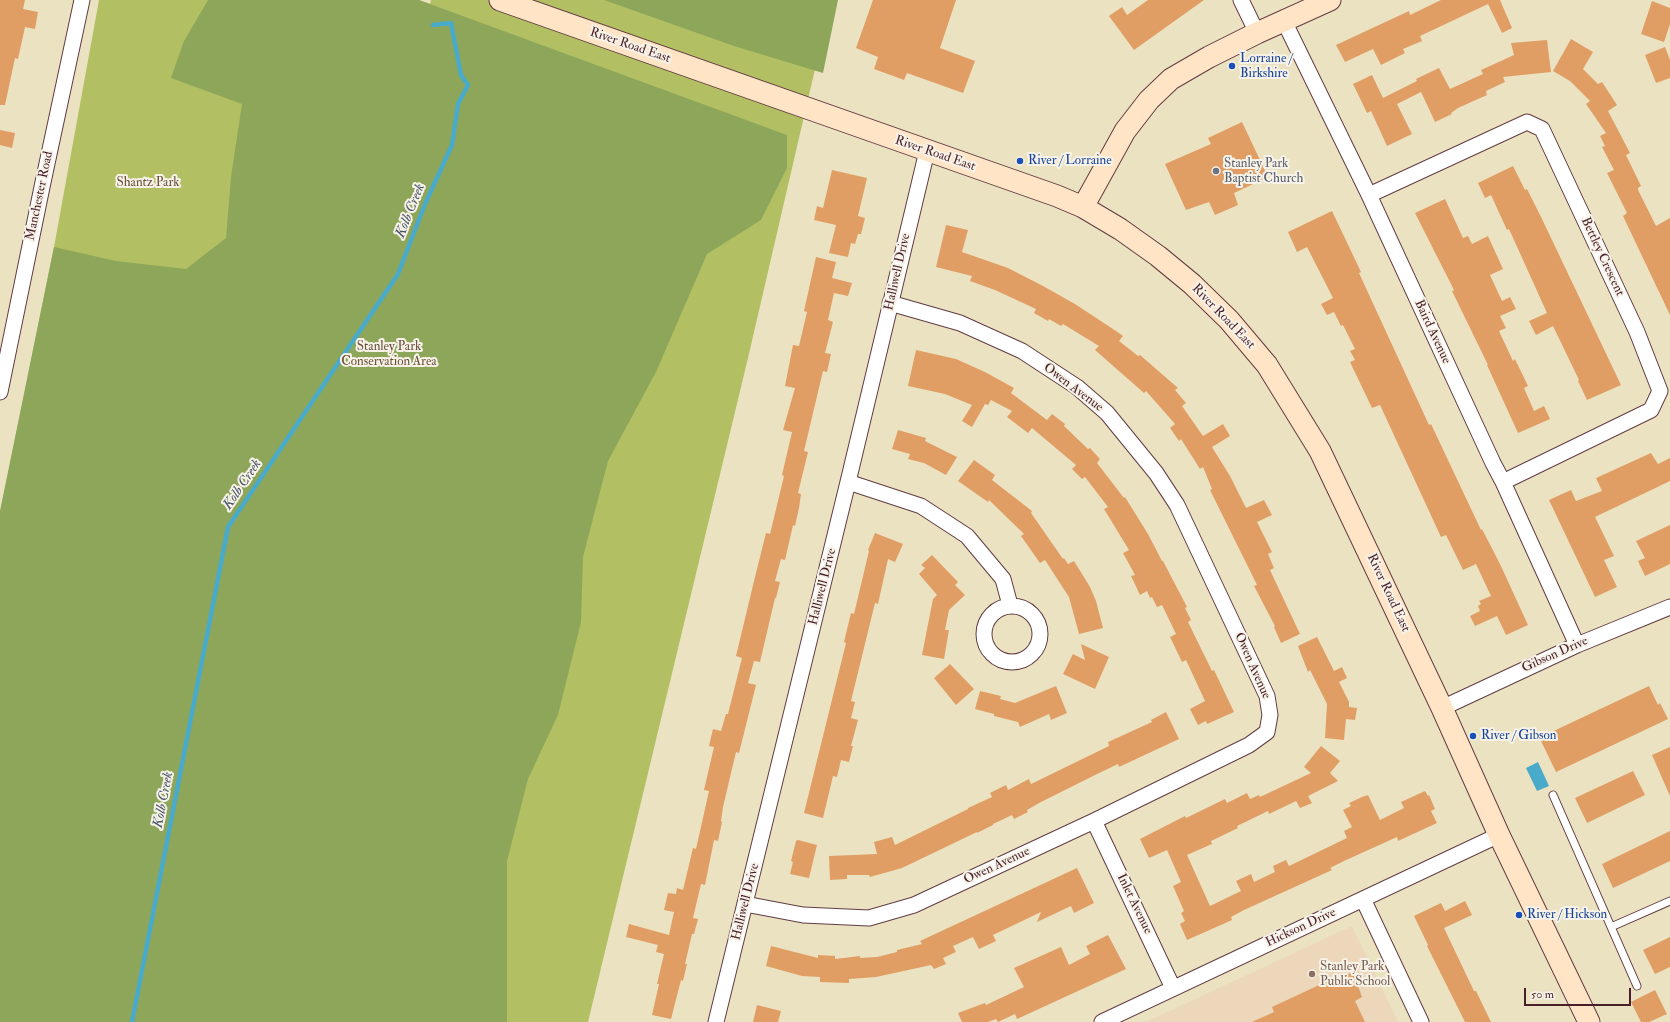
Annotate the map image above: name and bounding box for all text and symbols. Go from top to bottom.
street label: River Road East [588,25,672,67]
place label: Lorraine / Birkshire [1240,51,1292,82]
marker: Lorraine / Birkshire [1227,61,1237,71]
street label: River Road East [893,133,977,175]
street label: Manchester Road [23,150,57,242]
place label: River / Lorraine [1028,153,1112,169]
marker: River / Lorraine [1015,156,1025,166]
place label: Stanley Park Baptist Church [1224,156,1303,187]
marker: Stanley Park Baptist Church [1211,166,1221,176]
park label: Shantz Park [117,175,179,191]
water label: Kolb Creek [393,182,429,240]
street label: Bettley Crescent [1577,215,1627,299]
street label: Halliwell Drive [882,232,914,312]
street label: River Road East [1188,281,1258,353]
street label: Baird Avenue [1410,297,1454,367]
park label: Stanley Park Conservation Area [341,339,437,370]
street label: Owen Avenue [1040,360,1106,416]
water label: Kolb Creek [220,457,266,513]
street label: Halliwell Drive [806,547,840,627]
street label: River Road East [1363,551,1413,635]
street label: Owen Avenue [1230,630,1274,702]
street label: Gibson Drive [1520,634,1590,676]
place label: River / Gibson [1481,728,1556,744]
marker: River / Gibson [1468,731,1478,741]
water label: Kolb Creek [150,771,178,829]
street label: Owen Avenue [962,844,1032,888]
street label: Halliwell Drive [729,862,763,942]
street label: Inlet Avenue [1113,871,1155,937]
street label: Hickson Drive [1264,905,1338,951]
place label: River / Hickson [1527,907,1607,923]
marker: River / Hickson [1514,910,1524,920]
place label: Stanley Park Public School [1320,959,1390,990]
marker: Stanley Park Public School [1307,969,1317,979]
scale bar [1526,980,1633,1006]
text: 50 m [1531,987,1554,1002]

